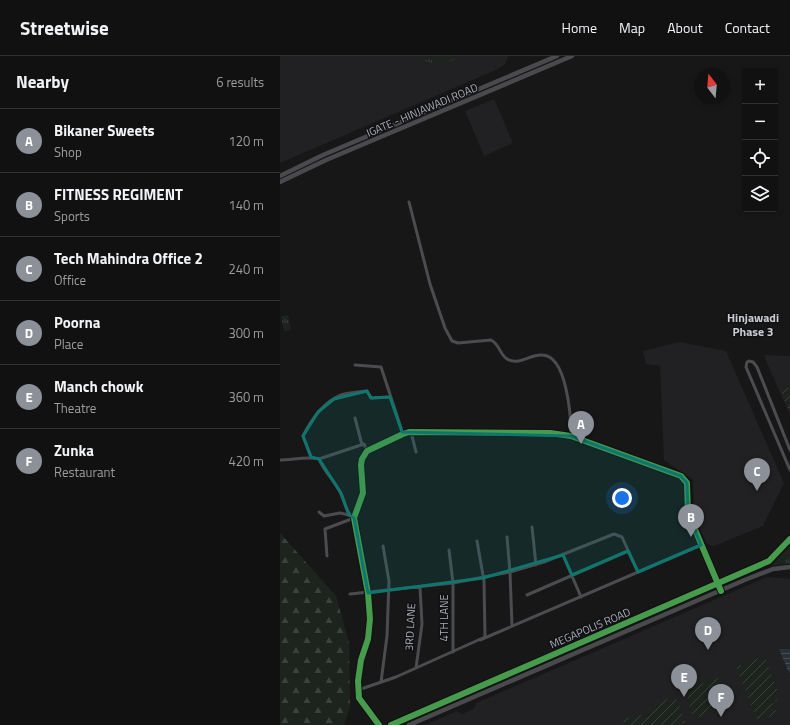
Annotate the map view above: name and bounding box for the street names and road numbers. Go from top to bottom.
street label: IGATE - HINJAWADI ROAD [364,79,480,141]
street label: 4TH LANE [436,594,452,642]
street label: 3RD LANE [401,603,419,651]
street label: MEGAPOLIS ROAD [547,604,633,652]

